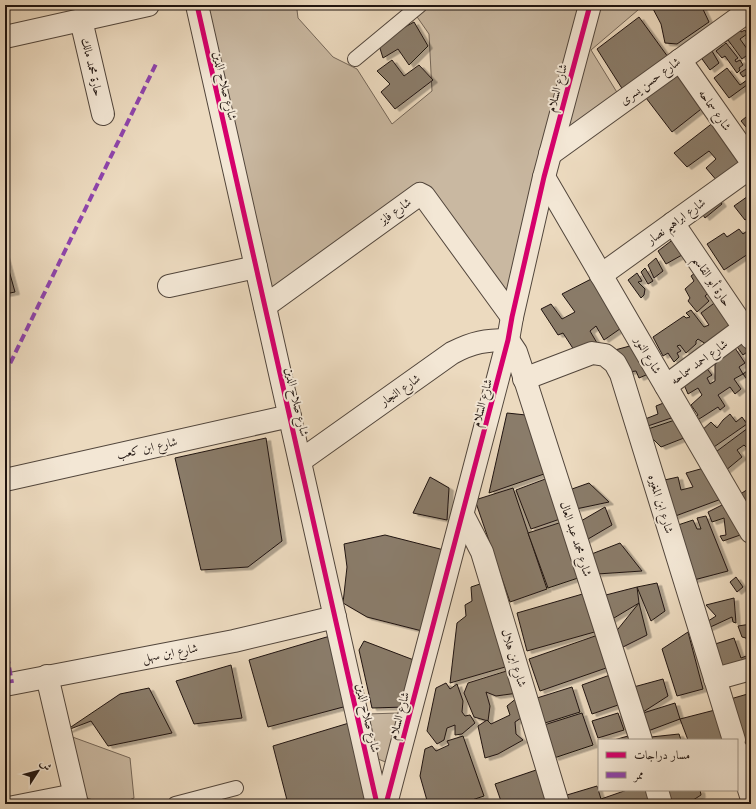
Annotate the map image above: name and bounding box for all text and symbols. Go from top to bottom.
street label: حارة محمد مالك [78,36,106,98]
street label: شارع صلاح الدين [206,50,241,123]
street label: شارع حسن يسرى [616,53,685,111]
street label: شارع السلام [543,62,574,115]
street label: شارع سماحه [693,86,735,136]
street label: شارع فايز [374,194,416,232]
street label: شارع ابراهيم نصار [643,194,711,252]
street label: حارة أبو القاسم [686,253,735,312]
street label: شارع النور [628,333,665,378]
street label: شارع احمد سماحه [667,336,733,391]
street label: شارع صلاح الدين [278,366,313,439]
street label: شارع النجار [376,370,425,413]
street label: شارع السلام [468,377,499,430]
street label: شارع ابن كعب [115,433,180,466]
street label: شارع ابن المغيره [642,472,678,537]
street label: شارع محمد عبد العال [553,499,596,580]
street label: شارع ابن هلال [495,627,530,690]
street label: شارع ابن سهل [141,640,200,669]
street label: شارع صلاح الدين [349,682,384,755]
street label: شارع السلام [385,690,416,743]
legend [598,739,738,791]
text: مسار دراجات [634,747,690,762]
north arrow [18,751,58,791]
text: ش [37,757,55,774]
text: ممر [632,767,644,783]

